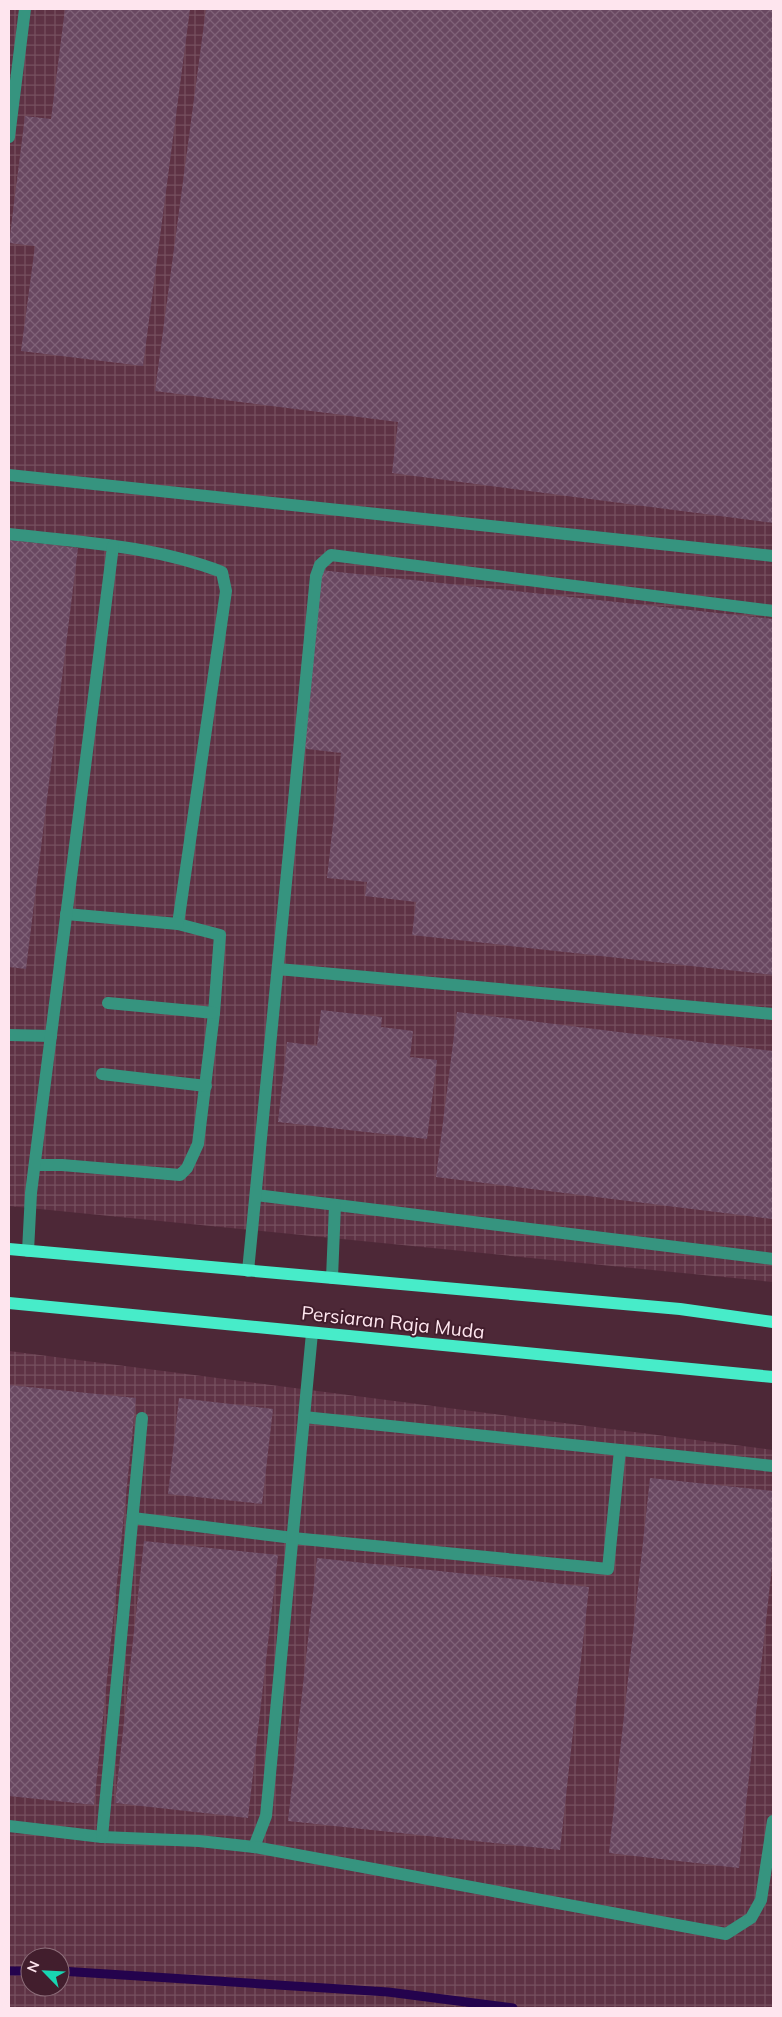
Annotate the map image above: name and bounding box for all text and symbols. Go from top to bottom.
street label: Persiaran Raja Muda [300,1300,486,1344]
north arrow [20,1947,70,1997]
text: N [23,1958,43,1975]

